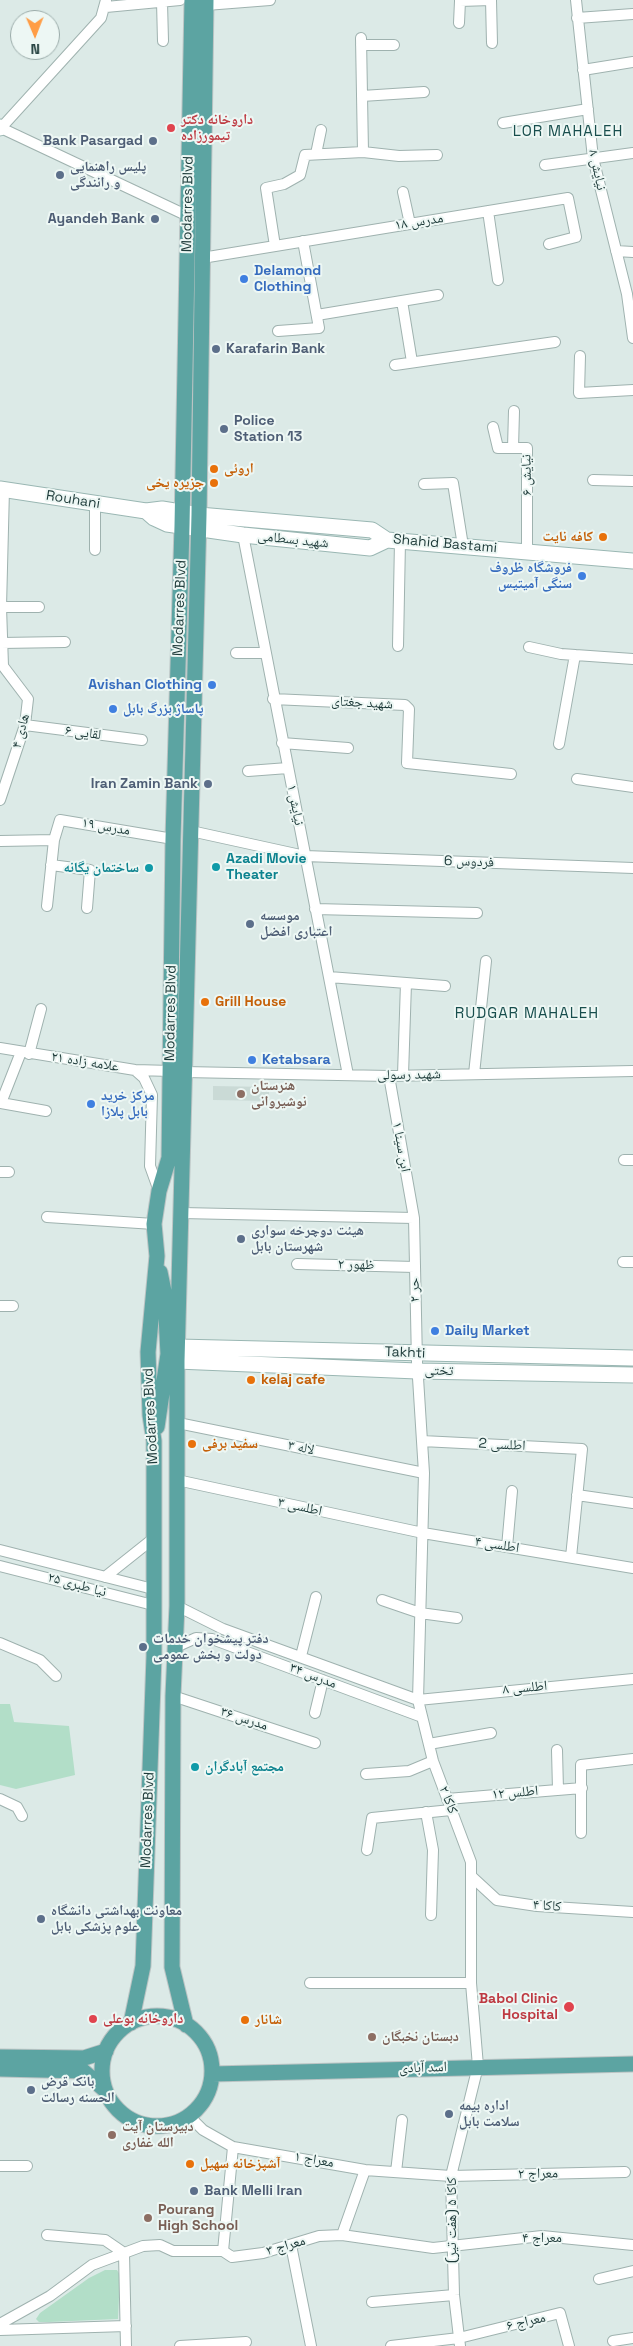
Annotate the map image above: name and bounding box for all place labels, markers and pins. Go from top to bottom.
place label: داروخانه دکتر تیمورزاده [181,112,253,144]
marker: داروخانه دکتر تیمورزاده [165,122,177,134]
place label: Bank Pasargad [43,133,143,149]
marker: Bank Pasargad [147,135,159,147]
place label: پلیس راهنمایی و رانندگی [70,159,146,192]
marker: پلیس راهنمایی و رانندگی [54,169,66,181]
place label: Ayandeh Bank [48,211,145,227]
marker: Ayandeh Bank [149,213,161,225]
place label: Delamond Clothing [254,263,321,296]
marker: Delamond Clothing [238,273,250,285]
place label: Karafarin Bank [226,341,325,357]
marker: Karafarin Bank [210,343,222,355]
place label: Police Station 13 [234,413,302,446]
marker: Police Station 13 [218,423,230,435]
place label: اروئی [224,461,254,477]
marker: اروئی [208,463,220,475]
place label: جزیره یخی [146,475,204,491]
marker: جزیره یخی [208,477,220,489]
place label: کافه نایت [543,529,593,545]
marker: کافه نایت [597,531,609,543]
place label: فروشگاه ظروف سنگی آمیتیس [490,560,572,592]
marker: فروشگاه ظروف سنگی آمیتیس [576,570,588,582]
place label: Avishan Clothing [88,677,202,693]
marker: Avishan Clothing [206,679,218,691]
place label: پاساژ بزرگ بابل [123,701,203,717]
marker: پاساژ بزرگ بابل [107,703,119,715]
place label: Iran Zamin Bank [91,776,198,792]
marker: Iran Zamin Bank [202,778,214,790]
place label: Azadi Movie Theater [226,851,306,884]
place label: ساختمان یگانه [63,860,139,876]
marker: Azadi Movie Theater [210,861,222,873]
marker: ساختمان یگانه [143,862,155,874]
place label: موسسه اعتباری افضل [260,908,333,940]
marker: موسسه اعتباری افضل [244,918,256,930]
place label: Grill House [215,994,286,1010]
marker: Grill House [199,996,211,1008]
place label: Ketabsara [262,1052,331,1068]
marker: Ketabsara [246,1054,258,1066]
place label: هنرستان نوشیروانی [251,1078,306,1110]
place label: مرکز خرید بابل پلازا [101,1088,155,1120]
marker: هنرستان نوشیروانی [235,1088,247,1100]
marker: مرکز خرید بابل پلازا [85,1098,97,1110]
place label: هیئت دوچرخه سواری شهرستان بابل [251,1223,364,1256]
marker: هیئت دوچرخه سواری شهرستان بابل [235,1233,247,1245]
place label: Daily Market [445,1323,530,1339]
marker: Daily Market [429,1325,441,1337]
place label: kelaj cafe [261,1372,325,1388]
marker: kelaj cafe [245,1374,257,1386]
place label: سفید برفی [202,1436,258,1452]
marker: سفید برفی [186,1438,198,1450]
place label: دفتر پیشخوان خدمات دولت و بخش عمومی [153,1631,269,1664]
marker: دفتر پیشخوان خدمات دولت و بخش عمومی [137,1641,149,1653]
place label: مجتمع آبادگران [205,1759,284,1775]
marker: مجتمع آبادگران [189,1761,201,1773]
place label: معاونت بهداشتی دانشگاه علوم پزشکی بابل [51,1903,182,1935]
marker: معاونت بهداشتی دانشگاه علوم پزشکی بابل [35,1913,47,1925]
place label: Babol Clinic Hospital [479,1991,558,2024]
marker: Babol Clinic Hospital [562,2000,576,2014]
place label: داروخانه بوعلی [103,2011,183,2027]
place label: شانار [255,2012,282,2028]
marker: داروخانه بوعلی [87,2013,99,2025]
marker: شانار [239,2014,251,2026]
place label: دبستان نخبگان [382,2029,459,2045]
marker: دبستان نخبگان [366,2031,378,2043]
place label: بانک قرض الحسنه رسالت [41,2074,115,2106]
marker: بانک قرض الحسنه رسالت [25,2084,37,2096]
place label: اداره بیمه سلامت بابل [459,2098,520,2130]
marker: اداره بیمه سلامت بابل [443,2108,455,2120]
place label: دبیرستان آیت الله غفاری [122,2119,194,2152]
marker: دبیرستان آیت الله غفاری [106,2129,118,2141]
place label: آشپزخانه سهیل [200,2156,280,2172]
marker: آشپزخانه سهیل [184,2158,196,2170]
place label: Bank Melli Iran [204,2183,302,2199]
marker: Bank Melli Iran [188,2185,200,2197]
place label: Pourang High School [158,2202,238,2234]
marker: Pourang High School [142,2212,154,2224]

